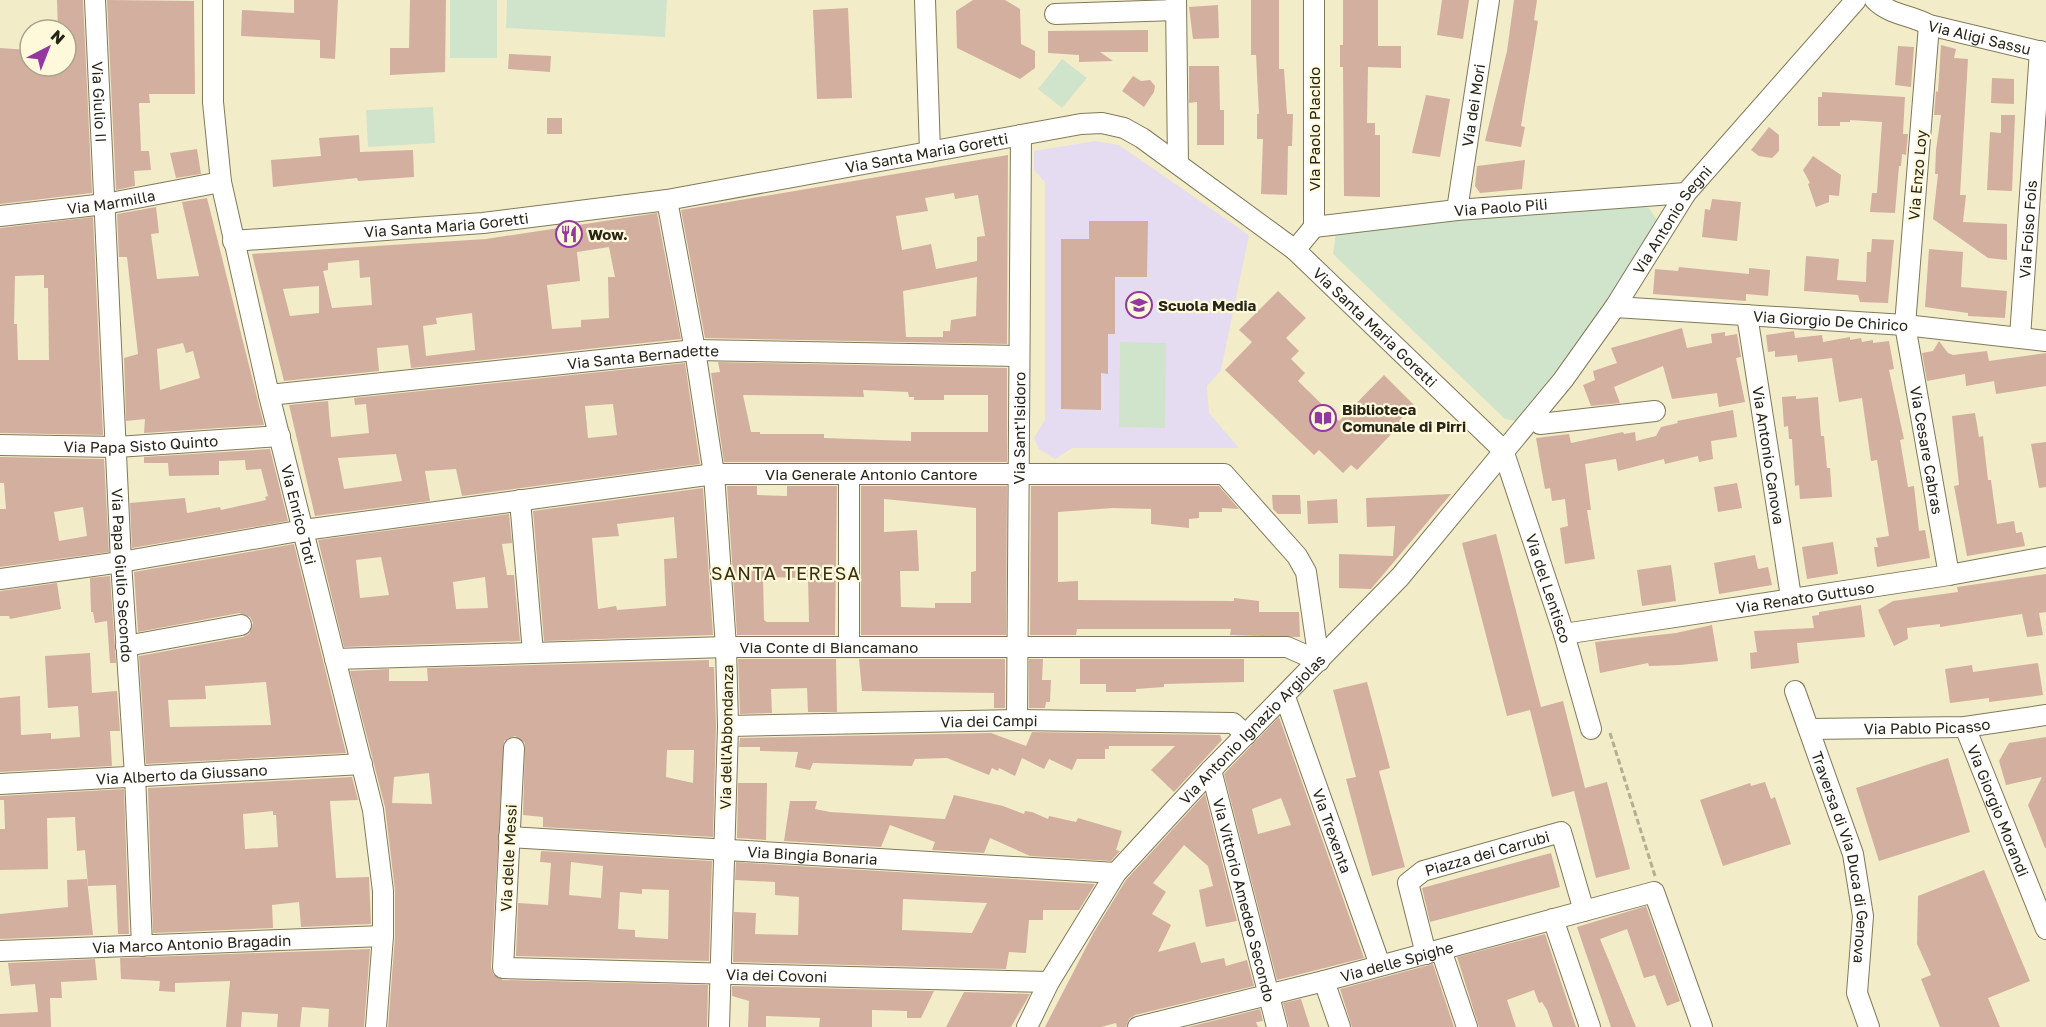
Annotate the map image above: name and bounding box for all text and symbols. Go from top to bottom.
street label: Via Aligi Sassu [1926,16,2033,58]
north arrow [18,18,78,78]
text: N [47,25,69,48]
street label: Via Giulio II [89,61,111,143]
street label: Via dei Mori [1458,62,1488,148]
street label: Via Paolo Placido [1305,67,1323,191]
street label: Via Santa Maria Goretti [844,129,1009,176]
street label: Via Enzo Loy [1904,129,1930,221]
street label: Via Antonio Segni [1629,162,1715,277]
street label: Via Foiso Fois [2015,179,2040,279]
street label: Via Marmilla [66,186,157,217]
street label: Via Paolo Pili [1453,194,1548,219]
street label: Via Santa Maria Goretti [363,208,530,241]
restaurant icon: Wow. [554,219,584,249]
place label: Wow. [588,225,628,243]
street label: Via Santa Maria Goretti [1309,263,1441,391]
school or university icon: Scuola Media [1124,290,1154,320]
place label: Scuola Media [1158,296,1257,314]
street label: Via Giorgio De Chirico [1753,307,1909,334]
street label: Via Santa Bernadette [566,341,719,372]
street label: Via Sant'Isidoro [1010,372,1028,484]
street label: Via Antonio Canova [1749,385,1789,526]
street label: Via Cesare Cabras [1907,385,1947,516]
place label: Biblioteca Comunale di Pirri [1342,400,1466,435]
library icon: Biblioteca Comunale di Pirri [1308,403,1338,433]
street label: Via Papa Sisto Quinto [63,431,219,456]
street label: Via Enrico Toti [278,463,320,567]
street label: Via Generale Antonio Cantore [765,465,978,483]
street label: Via Papa Giulio Secondo [109,488,137,663]
street label: Via del Lentisco [1522,531,1575,645]
district label: SANTA TERESA [711,562,861,584]
street label: Via Renato Guttuso [1735,578,1875,616]
street label: Via Conte di Biancamano [739,638,918,656]
street label: Via Antonio Ignazio Argiolas [1175,650,1329,808]
street label: Via dell'Abbondanza [716,664,736,810]
street label: Via dei Campi [940,711,1038,731]
street label: Via Pablo Picasso [1864,714,1991,737]
street label: Via Giorgio Morandi [1964,742,2033,879]
street label: Traversa di Via Duca di Genova [1808,749,1873,964]
street label: Via Alberto da Giussano [96,760,268,788]
street label: Via Trexenta [1309,786,1356,876]
street label: Via Vittorio Amedeo Secondo [1210,796,1279,1004]
street label: Via delle Messi [496,804,520,912]
street label: Piazza dei Carrubi [1423,827,1551,879]
street label: Via Bingia Bonaria [747,842,878,868]
street label: Via Marco Antonio Bragadin [92,931,292,956]
street label: Via delle Spighe [1338,937,1456,985]
street label: Via dei Covoni [726,965,828,985]

